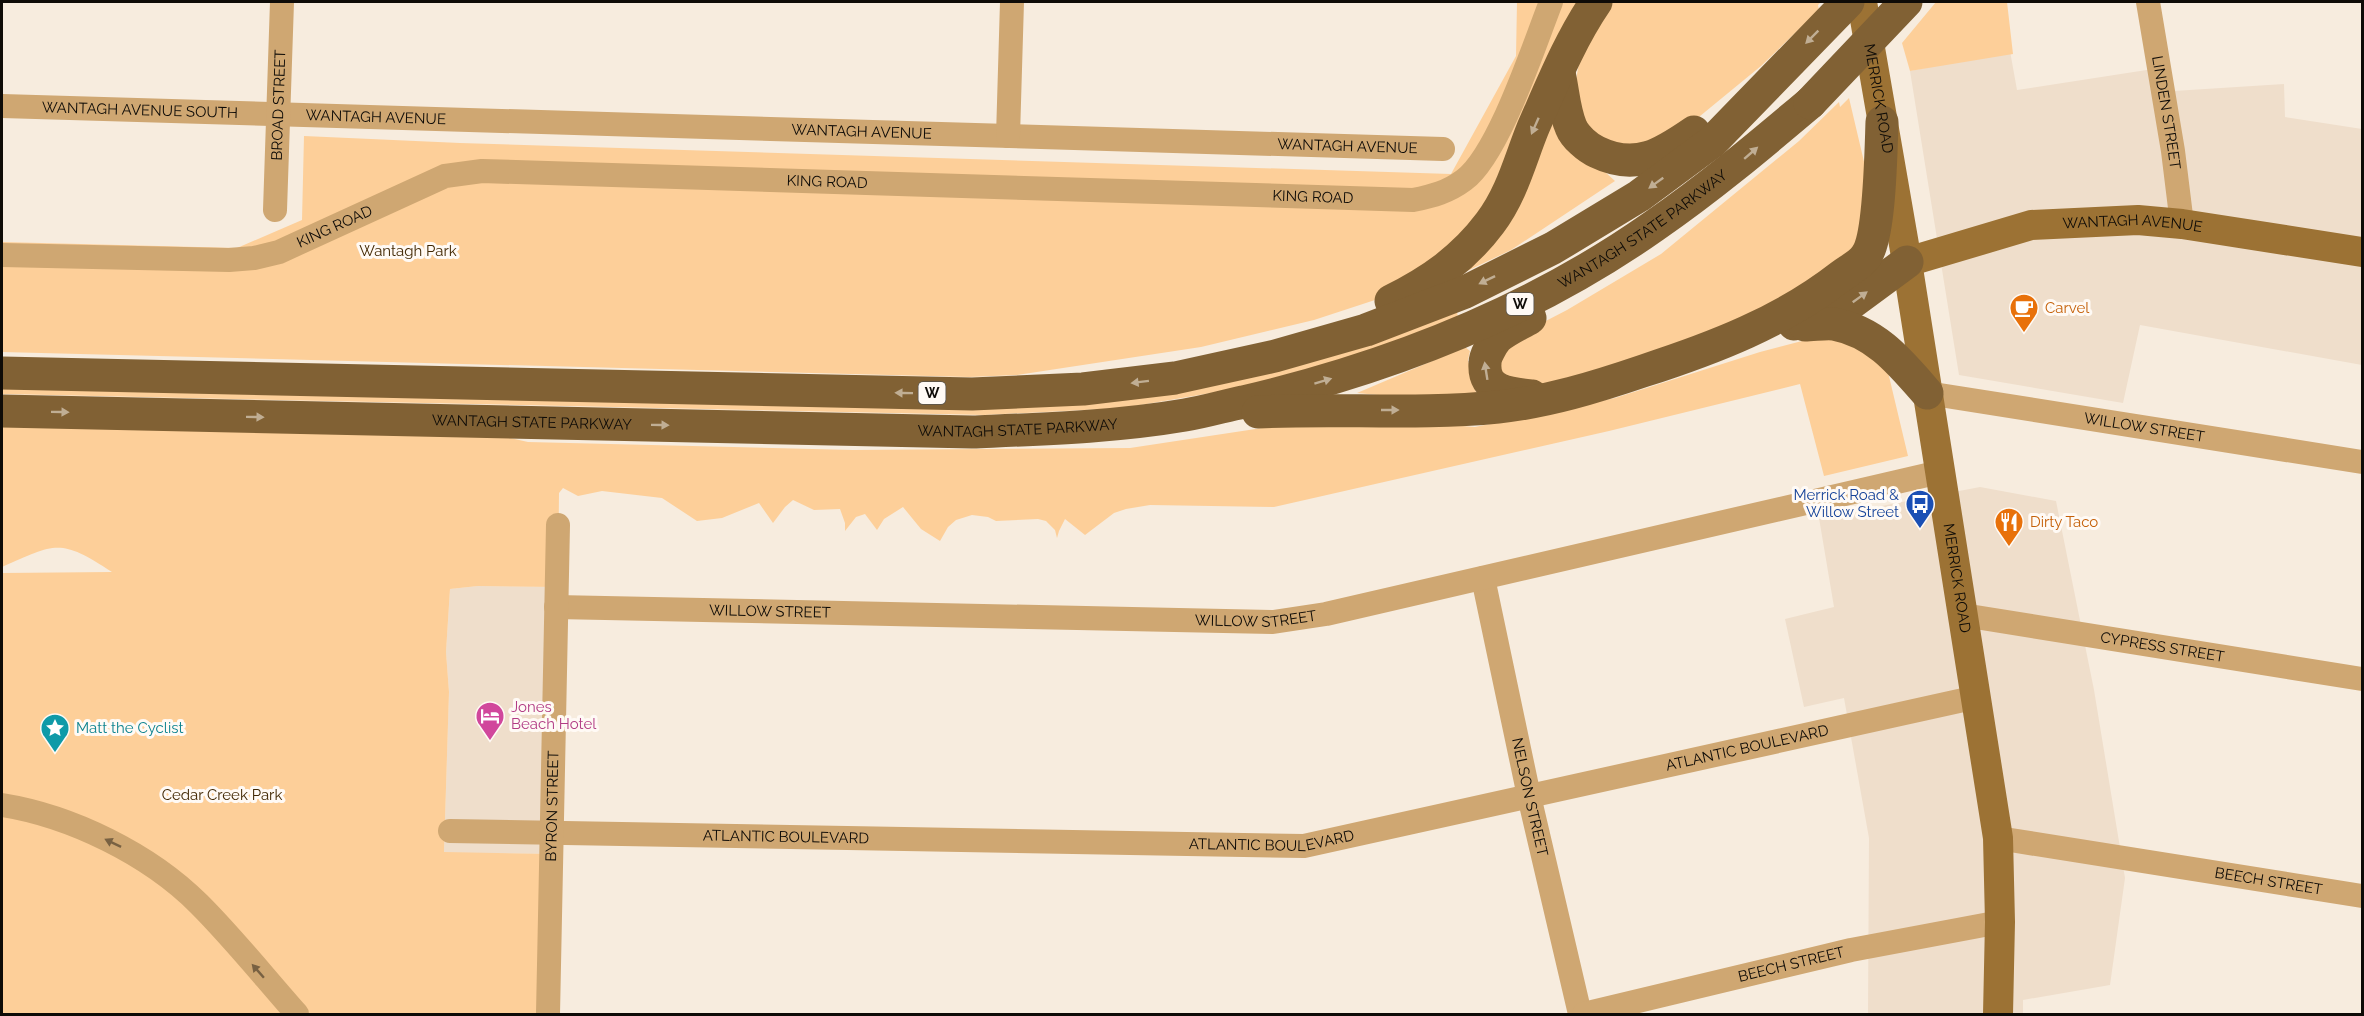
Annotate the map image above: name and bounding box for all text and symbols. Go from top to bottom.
one-way arrow [1806,30,1820,44]
street label: MERRICK ROAD [1860,42,1897,155]
street label: BROAD STREET [268,49,289,161]
street label: LINDEN STREET [2148,54,2184,170]
street label: WANTAGH AVENUE SOUTH [42,98,238,122]
street label: WANTAGH AVENUE [305,106,446,128]
one-way arrow [1529,117,1539,135]
street label: WANTAGH AVENUE [791,121,932,143]
street label: WANTAGH AVENUE [1277,135,1418,157]
one-way arrow [1743,147,1758,160]
street label: WANTAGH STATE PARKWAY [1555,166,1731,293]
street label: KING ROAD [786,171,868,192]
one-way arrow [1649,177,1664,189]
street label: KING ROAD [1272,187,1354,207]
street label: KING ROAD [294,201,375,252]
street label: WANTAGH AVENUE [2062,211,2204,236]
park label: Wantagh Park [359,242,457,260]
one-way arrow [1479,276,1496,285]
one-way arrow [1852,291,1868,303]
cafe icon: Carvel [2008,292,2040,334]
road number: W [1506,293,1534,315]
place label: Carvel [2045,299,2090,317]
one-way arrow [1482,361,1491,380]
one-way arrow [1314,376,1332,385]
one-way arrow [1131,377,1150,386]
road number: W [918,382,946,404]
one-way arrow [894,388,913,397]
one-way arrow [1380,405,1399,415]
one-way arrow [50,407,69,417]
street label: WILLOW STREET [2083,409,2206,446]
street label: WANTAGH STATE PARKWAY [432,411,632,434]
one-way arrow [245,412,264,421]
street label: WANTAGH STATE PARKWAY [917,415,1119,441]
one-way arrow [650,421,669,430]
place label: Merrick Road & Willow Street [1794,486,1899,521]
bus stop icon: Merrick Road & Willow Street [1904,488,1936,530]
restaurant icon: Dirty Taco [1993,506,2025,548]
place label: Dirty Taco [2030,513,2098,531]
street label: MERRICK ROAD [1939,522,1975,635]
street label: WILLOW STREET [709,601,831,622]
street label: WILLOW STREET [1195,607,1318,631]
street label: CYPRESS STREET [2099,628,2226,666]
place label: Jones Beach Hotel [511,698,597,733]
hotel icon: Jones Beach Hotel [474,700,506,742]
place icon: Matt the Cyclist [39,712,71,754]
place label: Matt the Cyclist [76,719,183,737]
street label: ATLANTIC BOULEVARD [1664,721,1831,775]
street label: NELSON STREET [1508,736,1552,858]
street label: BYRON STREET [542,750,562,862]
park label: Cedar Creek Park [162,786,282,804]
street label: ATLANTIC BOULEVARD [703,826,869,847]
street label: ATLANTIC BOULEVARD [1189,826,1356,855]
one-way arrow [104,838,121,848]
street label: BEECH STREET [2213,864,2324,899]
street label: BEECH STREET [1736,943,1846,986]
one-way arrow [251,963,265,978]

